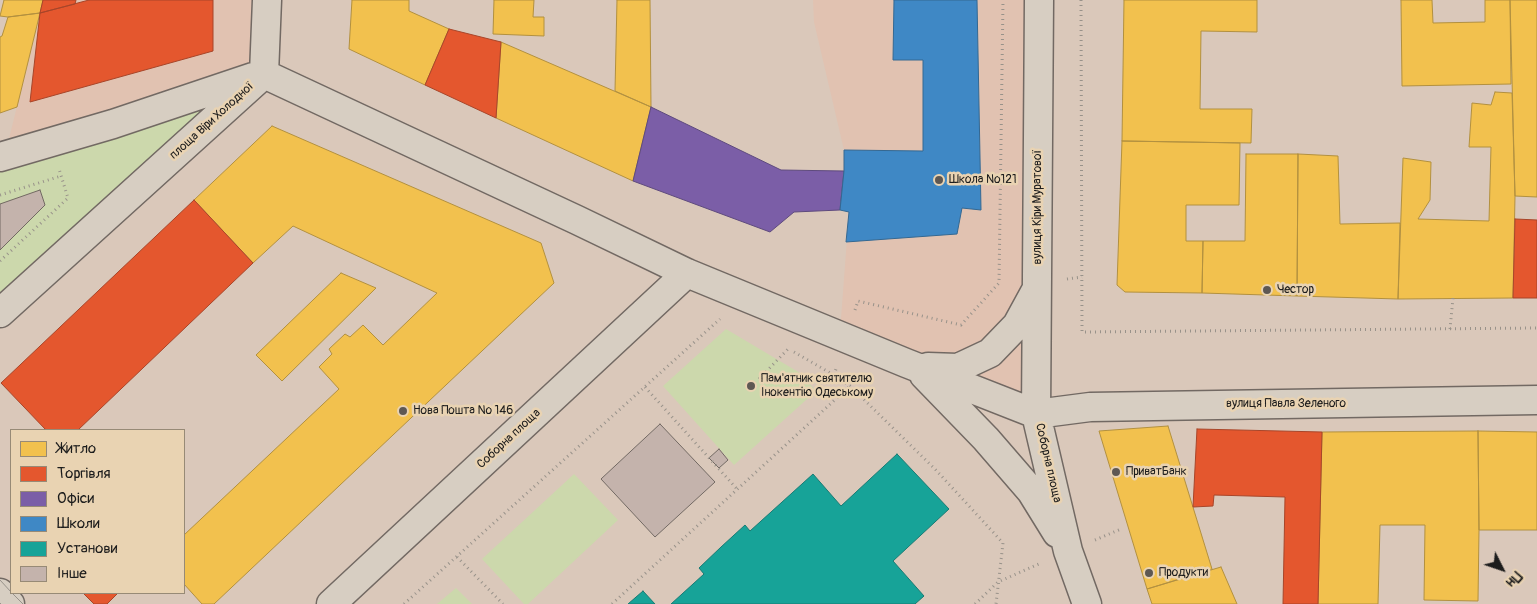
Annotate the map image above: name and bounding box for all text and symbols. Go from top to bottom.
street label: площа Віри Холодної [167,79,257,163]
street label: вулиця Кіри Муратової [1031,150,1045,264]
place label: Школа №121 [949,173,1017,187]
marker: Школа №121 [933,174,945,186]
place label: Честор [1277,283,1314,297]
marker: Честор [1261,284,1273,296]
place label: Пам'ятник святителю Інокентію Одеському [761,372,873,400]
marker: Пам'ятник святителю Інокентію Одеському [745,380,757,392]
street label: вулиця Павла Зеленого [1226,397,1346,411]
place label: Нова Пошта № 146 [413,404,513,418]
marker: Нова Пошта № 146 [397,405,409,417]
street label: Соборна площа [474,406,544,472]
street label: Соборна площа [1032,422,1064,504]
legend [10,429,185,594]
text: Житло [57,439,96,458]
text: Торгівля [57,464,111,483]
place label: ПриватБанк [1126,465,1187,479]
marker: ПриватБанк [1110,466,1122,478]
text: Офіси [57,489,94,508]
text: Школи [57,514,100,533]
text: Установи [57,539,117,558]
north arrow [1477,544,1527,594]
text: Інше [57,564,87,583]
place label: Продукти [1159,566,1208,580]
marker: Продукти [1143,567,1155,579]
text: Пн [1502,568,1525,591]

